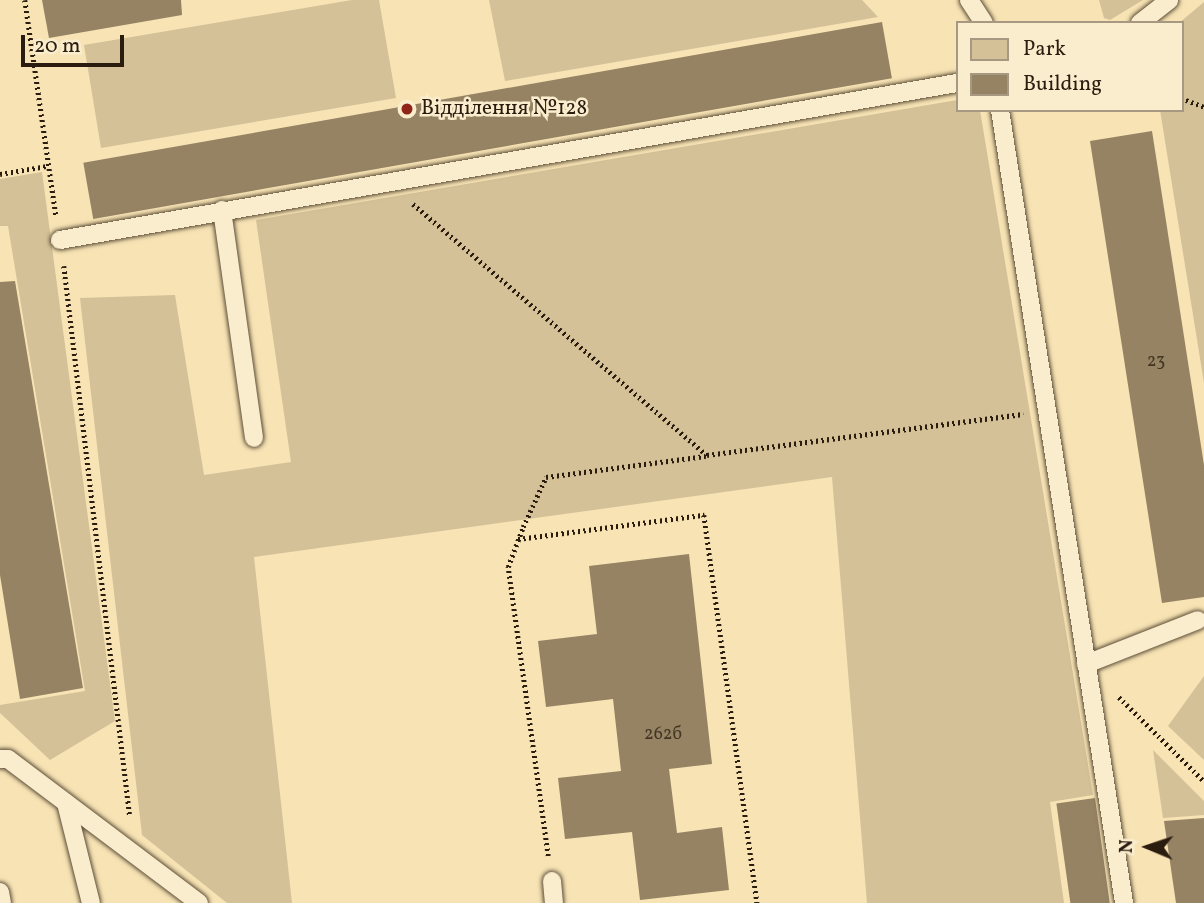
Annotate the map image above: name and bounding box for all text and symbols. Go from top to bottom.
scale bar [24,21,128,65]
legend [956,21,1183,112]
text: 20 m [34,32,80,61]
text: Park [1023,35,1066,64]
text: Building [1023,70,1102,99]
place label: Відділення №128 [421,96,587,122]
marker: Відділення №128 [399,101,415,117]
house number: 23 [1147,351,1165,373]
house number: 262б [644,724,682,746]
north arrow [1113,812,1183,882]
text: N [1114,839,1140,854]

